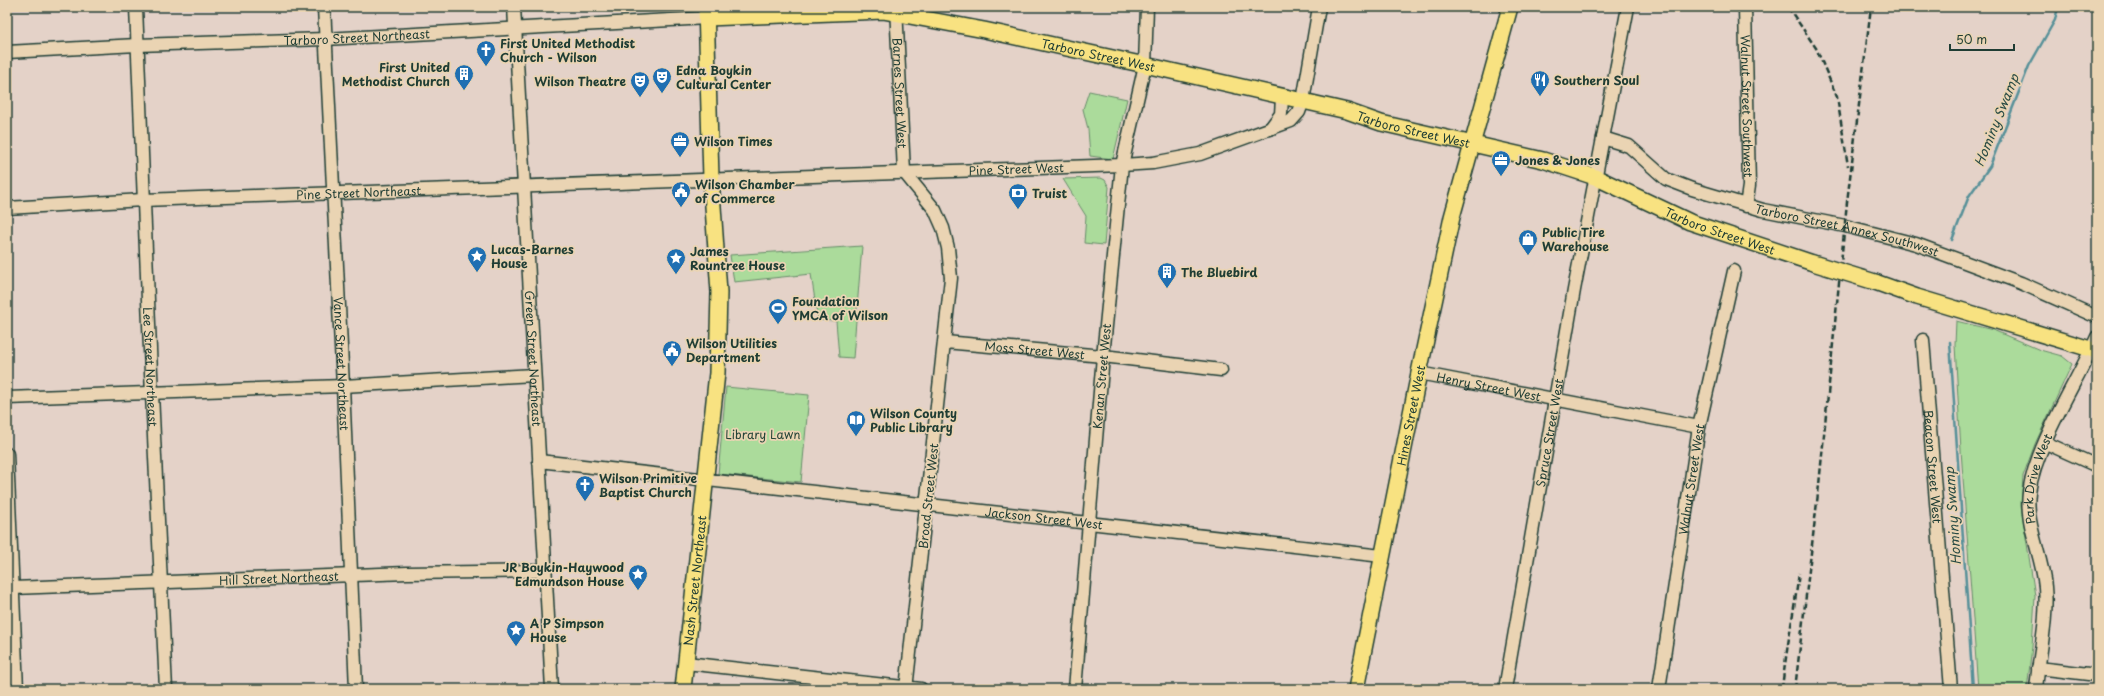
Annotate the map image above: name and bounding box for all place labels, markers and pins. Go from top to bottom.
place label: First United Methodist Church - Wilson [500,34,636,66]
church icon: First United Methodist Church - Wilson [475,39,497,67]
place label: First United Methodist Church [342,58,451,90]
place label: Edna Boykin Cultural Center [676,61,772,93]
building icon: First United Methodist Church [453,63,475,91]
theatre icon: Edna Boykin Cultural Center [651,66,673,94]
restaurant icon: Southern Soul [1529,69,1551,97]
theatre icon: Wilson Theatre [629,70,651,98]
place label: Southern Soul [1554,71,1639,89]
place label: Wilson Theatre [534,72,626,90]
office icon: Wilson Times [669,130,691,158]
place label: Wilson Times [694,132,773,150]
office icon: Jones & Jones [1490,149,1512,177]
place label: Jones & Jones [1515,151,1600,169]
place label: Wilson Chamber of Commerce [695,175,796,207]
public building icon: Wilson Chamber of Commerce [670,180,692,208]
bank icon: Truist [1007,182,1029,210]
place label: Truist [1032,184,1067,202]
place label: Public Tire Warehouse [1542,223,1609,255]
shop icon: Public Tire Warehouse [1517,228,1539,256]
place label: Lucas-Barnes House [491,240,574,272]
place label: James Rountree House [690,242,785,274]
place icon: Lucas-Barnes House [466,245,488,273]
place icon: James Rountree House [665,247,687,275]
building icon: The Bluebird [1156,261,1178,289]
place label: The Bluebird [1181,263,1258,281]
place label: Foundation YMCA of Wilson [792,292,888,324]
sports icon: Foundation YMCA of Wilson [767,297,789,325]
place label: Wilson Utilities Department [686,334,777,366]
public building icon: Wilson Utilities Department [661,339,683,367]
place label: Wilson County Public Library [870,404,957,436]
library icon: Wilson County Public Library [845,409,867,437]
place label: Wilson Primitive Baptist Church [599,469,698,501]
church icon: Wilson Primitive Baptist Church [574,474,596,502]
place label: JR Boykin-Haywood Edmundson House [502,558,625,590]
place icon: JR Boykin-Haywood Edmundson House [627,563,649,591]
place label: A P Simpson House [529,614,604,646]
place icon: A P Simpson House [505,619,527,647]

